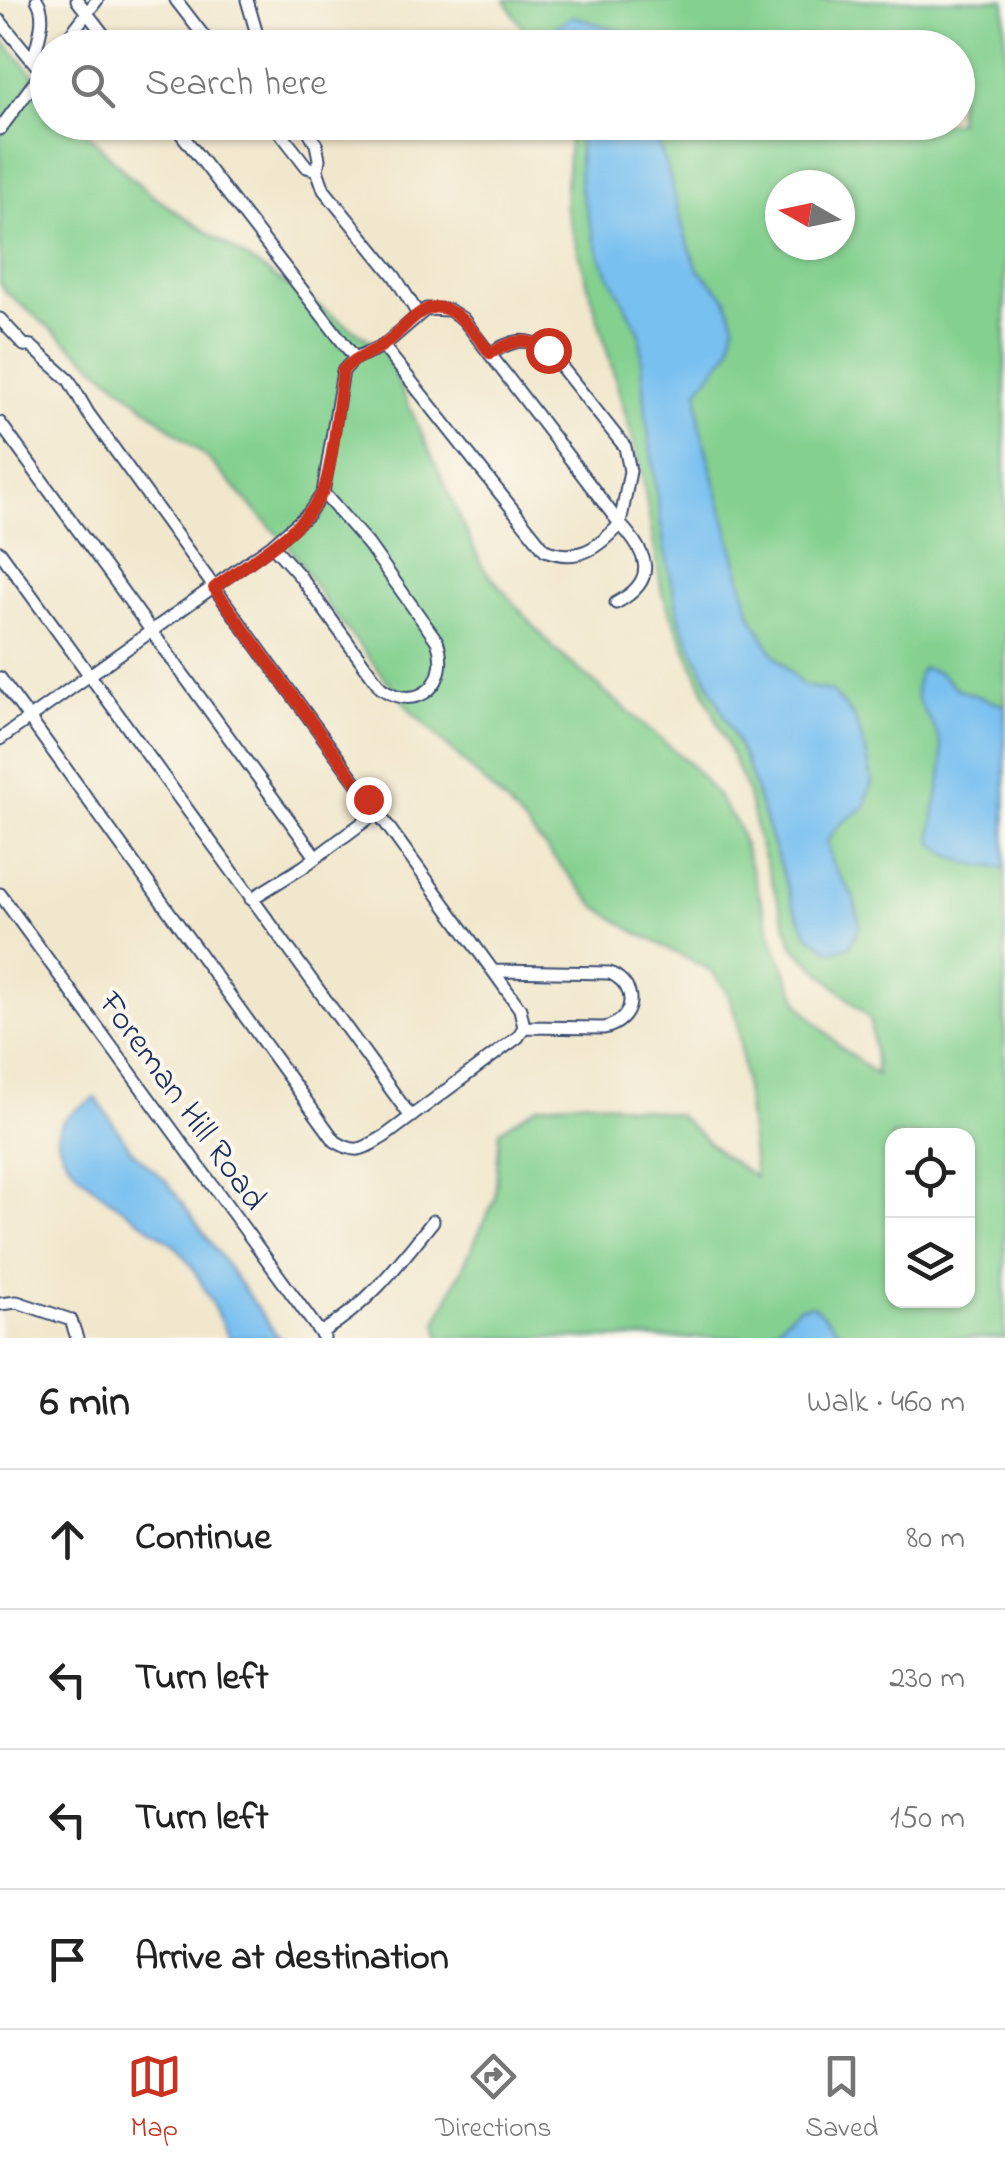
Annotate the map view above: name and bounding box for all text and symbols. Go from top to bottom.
search box [30,30,975,140]
text: Search here [145,57,327,113]
icon: search [65,58,120,113]
north arrow [765,170,855,260]
route start [526,328,572,374]
route end [346,777,392,823]
street label: Foreman Hill Road [84,981,278,1222]
map controls [885,1128,975,1308]
button: locate [885,1128,975,1218]
button: layers [885,1218,975,1308]
text: 6 min [40,1373,130,1434]
text: Walk · 460 m [807,1380,965,1427]
text: Continue [135,1511,271,1567]
icon: ahead [40,1512,95,1567]
text: 80 m [906,1516,965,1563]
text: Turn left [135,1651,268,1707]
icon: left [40,1652,95,1707]
text: 230 m [889,1656,965,1703]
text: Turn left [135,1791,268,1847]
icon: left [40,1792,95,1847]
text: 150 m [890,1796,965,1843]
text: Arrive at destination [135,1931,449,1987]
icon: arrive [40,1932,95,1987]
tab: Map [127,2049,182,2150]
tab: Directions [435,2049,552,2150]
tab: Saved [805,2049,878,2150]

